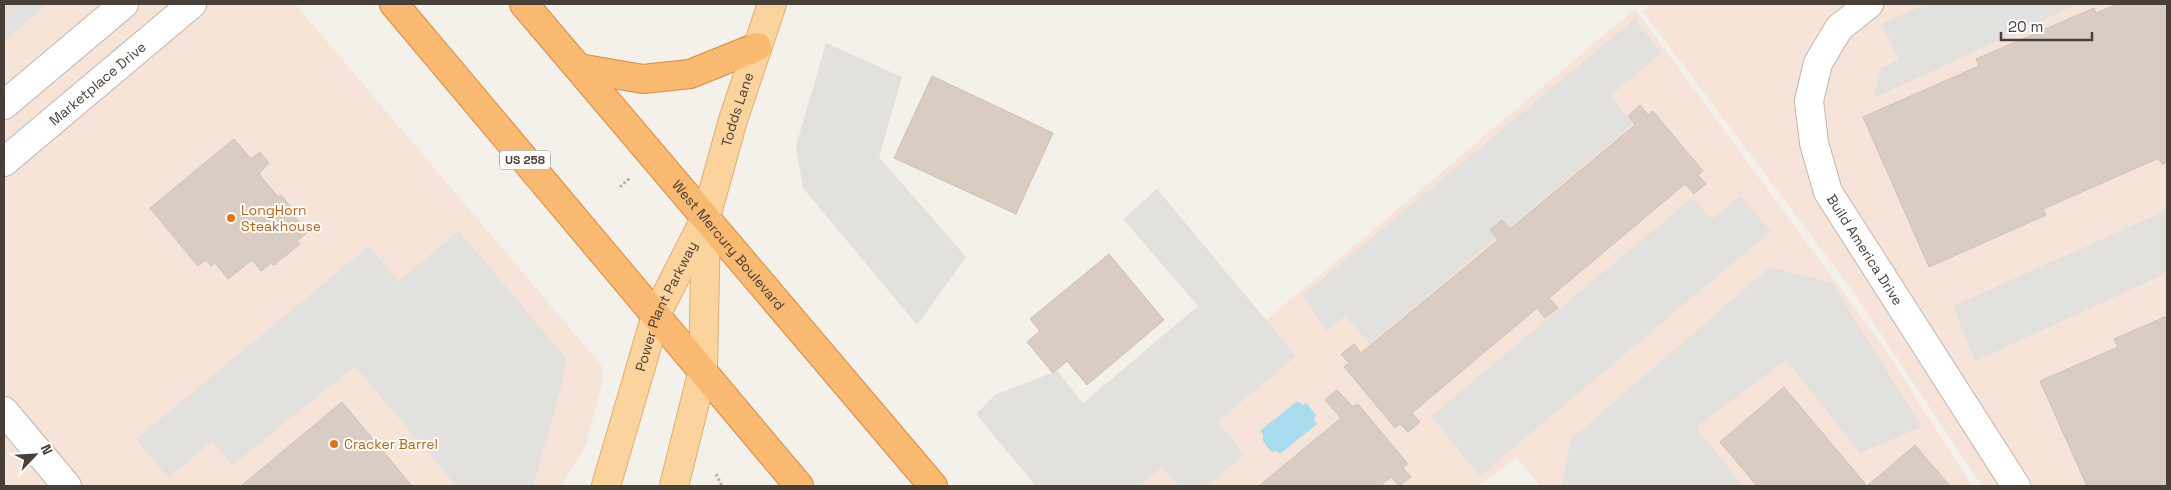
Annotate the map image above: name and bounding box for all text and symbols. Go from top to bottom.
scale bar [2001,10,2092,42]
text: 20 m [2008,17,2043,36]
street label: Marketplace Drive [45,38,150,129]
street label: Todds Lane [717,70,757,149]
road number: US 258 [500,150,550,170]
street label: West Mercury Boulevard [668,176,789,314]
street label: Build America Drive [1823,191,1907,309]
place label: LongHorn Steakhouse [241,201,321,235]
marker: LongHorn Steakhouse [225,212,237,224]
street label: Power Plant Parkway [631,238,701,373]
north arrow [10,430,60,480]
place label: Cracker Barrel [344,435,438,453]
marker: Cracker Barrel [328,438,340,450]
text: N [37,441,57,458]

